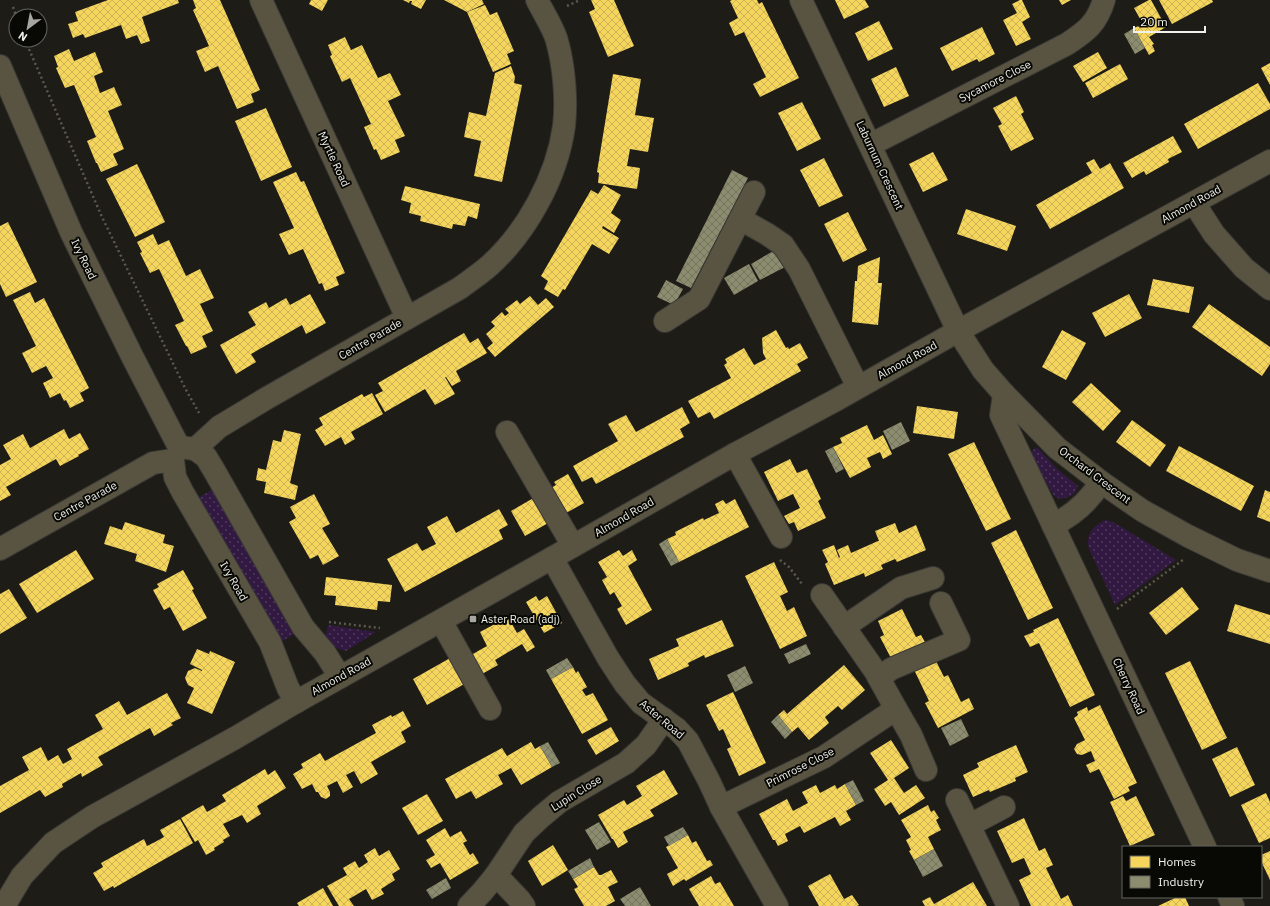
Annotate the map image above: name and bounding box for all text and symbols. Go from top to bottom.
north arrow [8,8,48,48]
scale bar [1134,8,1205,34]
text: 20 m [1140,14,1168,29]
text: N [16,28,30,45]
street label: Sycamore Close [957,57,1033,105]
street label: Laburnum Crescent [853,118,907,212]
street label: Myrtle Road [315,129,353,189]
street label: Almond Road [1159,182,1223,226]
street label: Ivy Road [68,237,100,281]
street label: Centre Parade [336,315,404,363]
street label: Almond Road [875,338,939,382]
street label: Orchard Crescent [1056,443,1134,507]
street label: Centre Parade [51,478,119,524]
street label: Almond Road [592,494,656,540]
street label: Ivy Road [217,559,251,603]
place label: Aster Road (adj) [481,612,560,626]
marker: Aster Road (adj) [468,614,478,624]
street label: Almond Road [309,654,373,698]
street label: Cherry Road [1110,656,1148,716]
street label: Aster Road [637,696,687,742]
street label: Primrose Close [764,744,836,790]
street label: Lupin Close [548,772,604,814]
legend [1122,846,1262,898]
text: Homes [1158,854,1196,869]
text: Industry [1158,874,1204,889]

